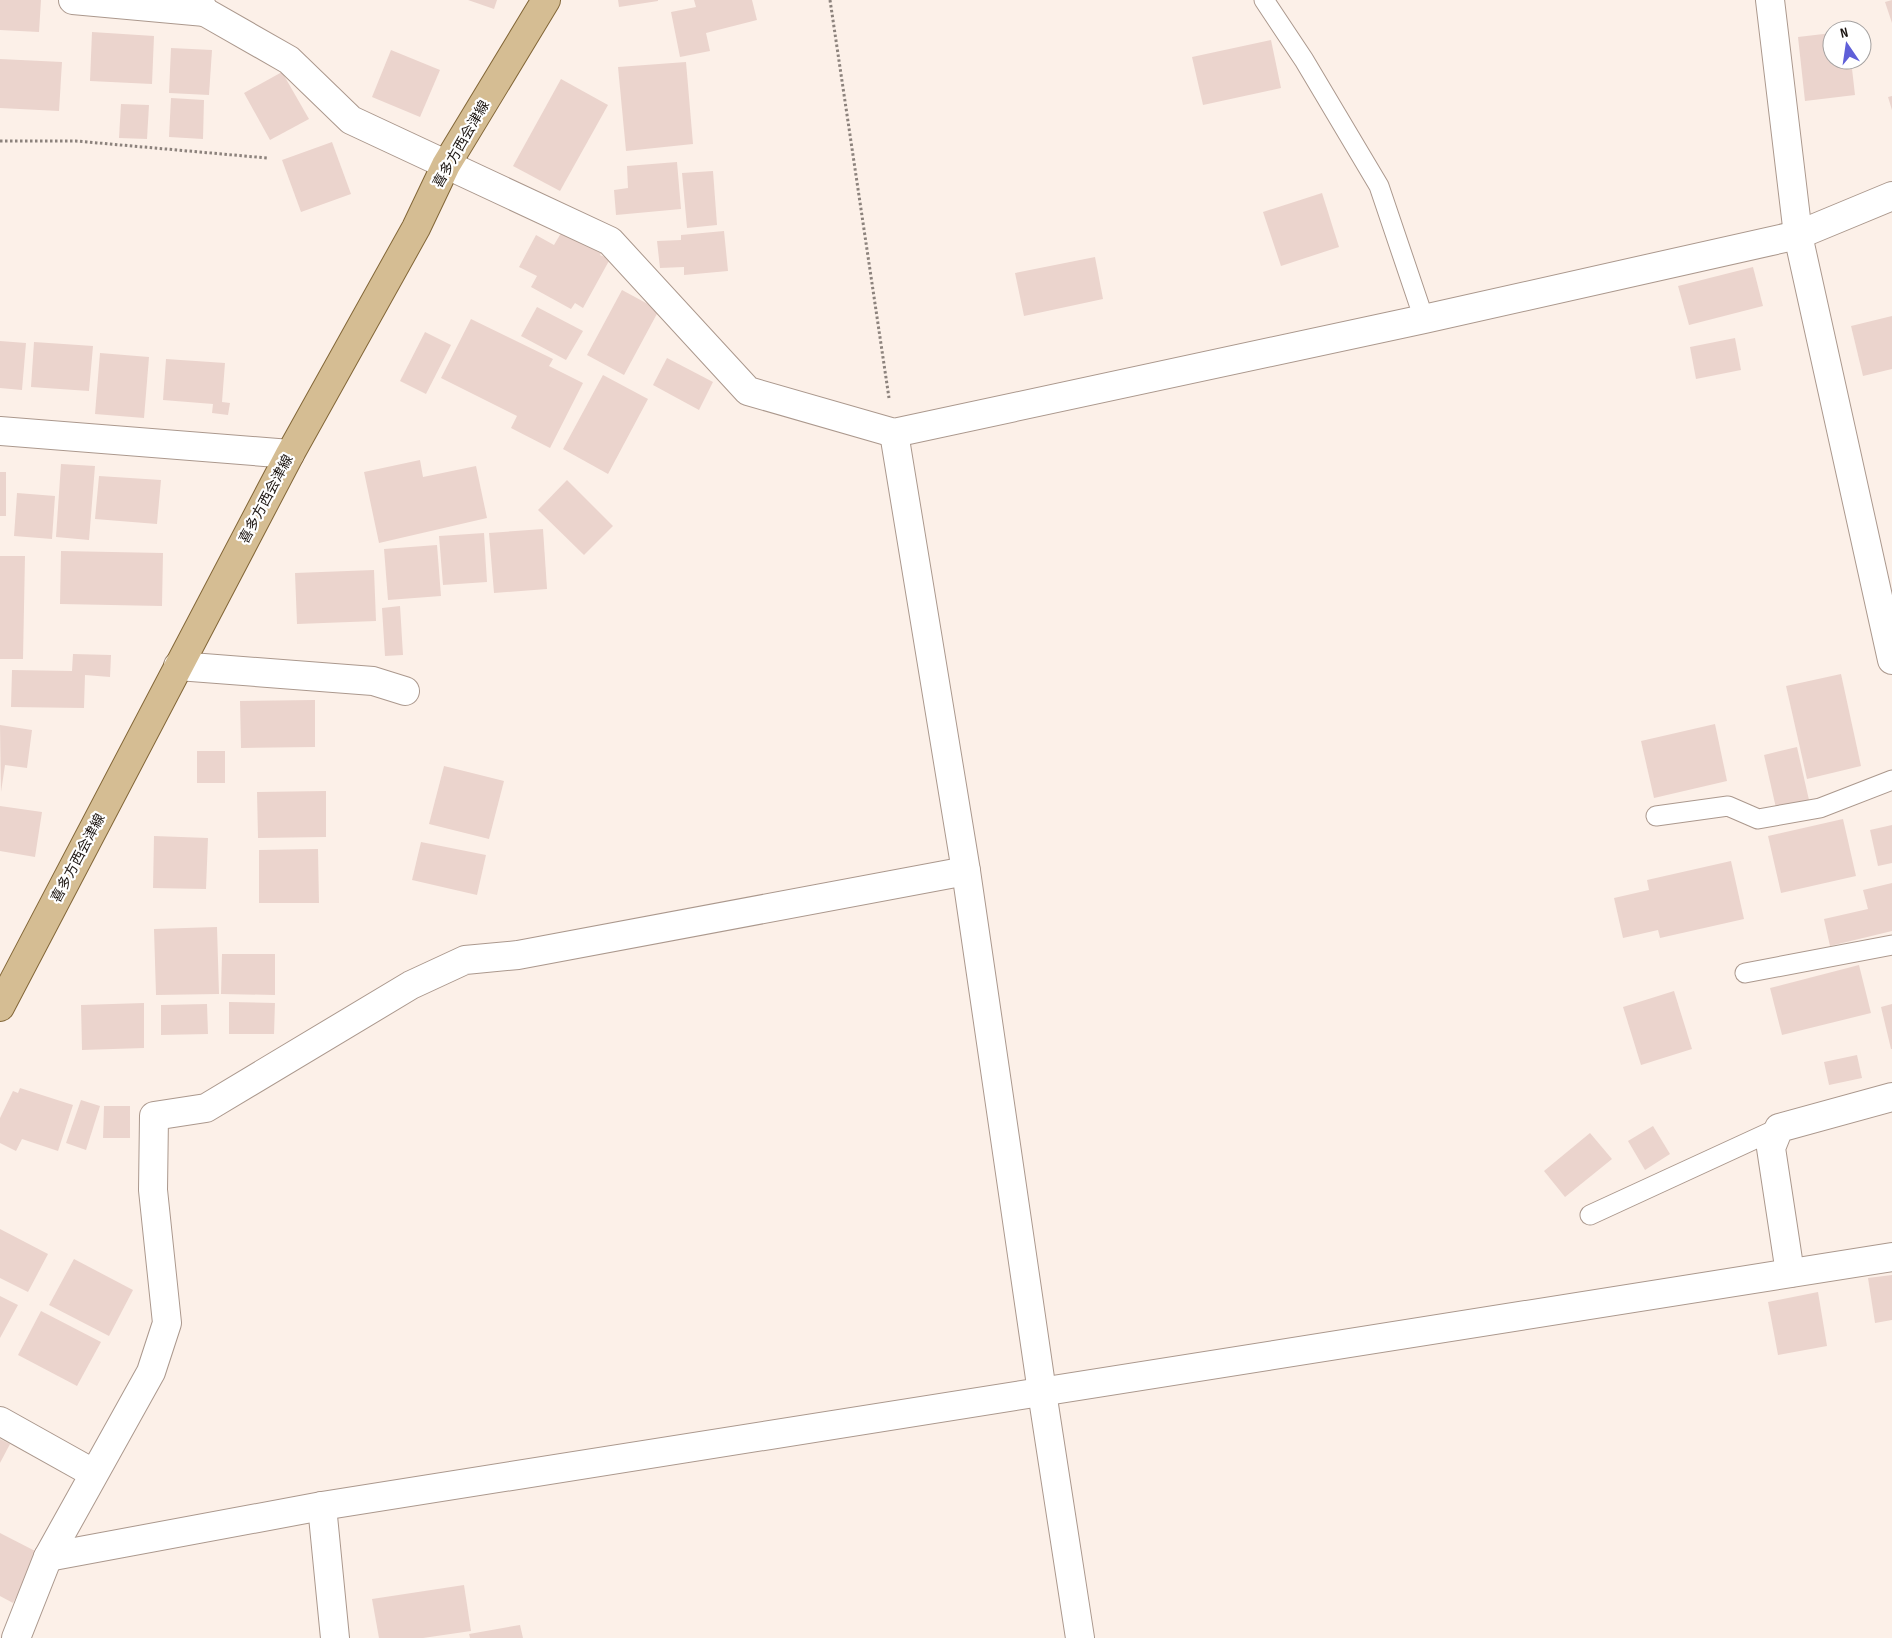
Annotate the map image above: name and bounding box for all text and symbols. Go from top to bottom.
north arrow [1822,20,1872,70]
text: N [1839,24,1850,42]
street label: 喜多方西会津線 [429,97,493,191]
street label: 喜多方西会津線 [235,452,297,546]
street label: 喜多方西会津線 [47,811,109,905]

